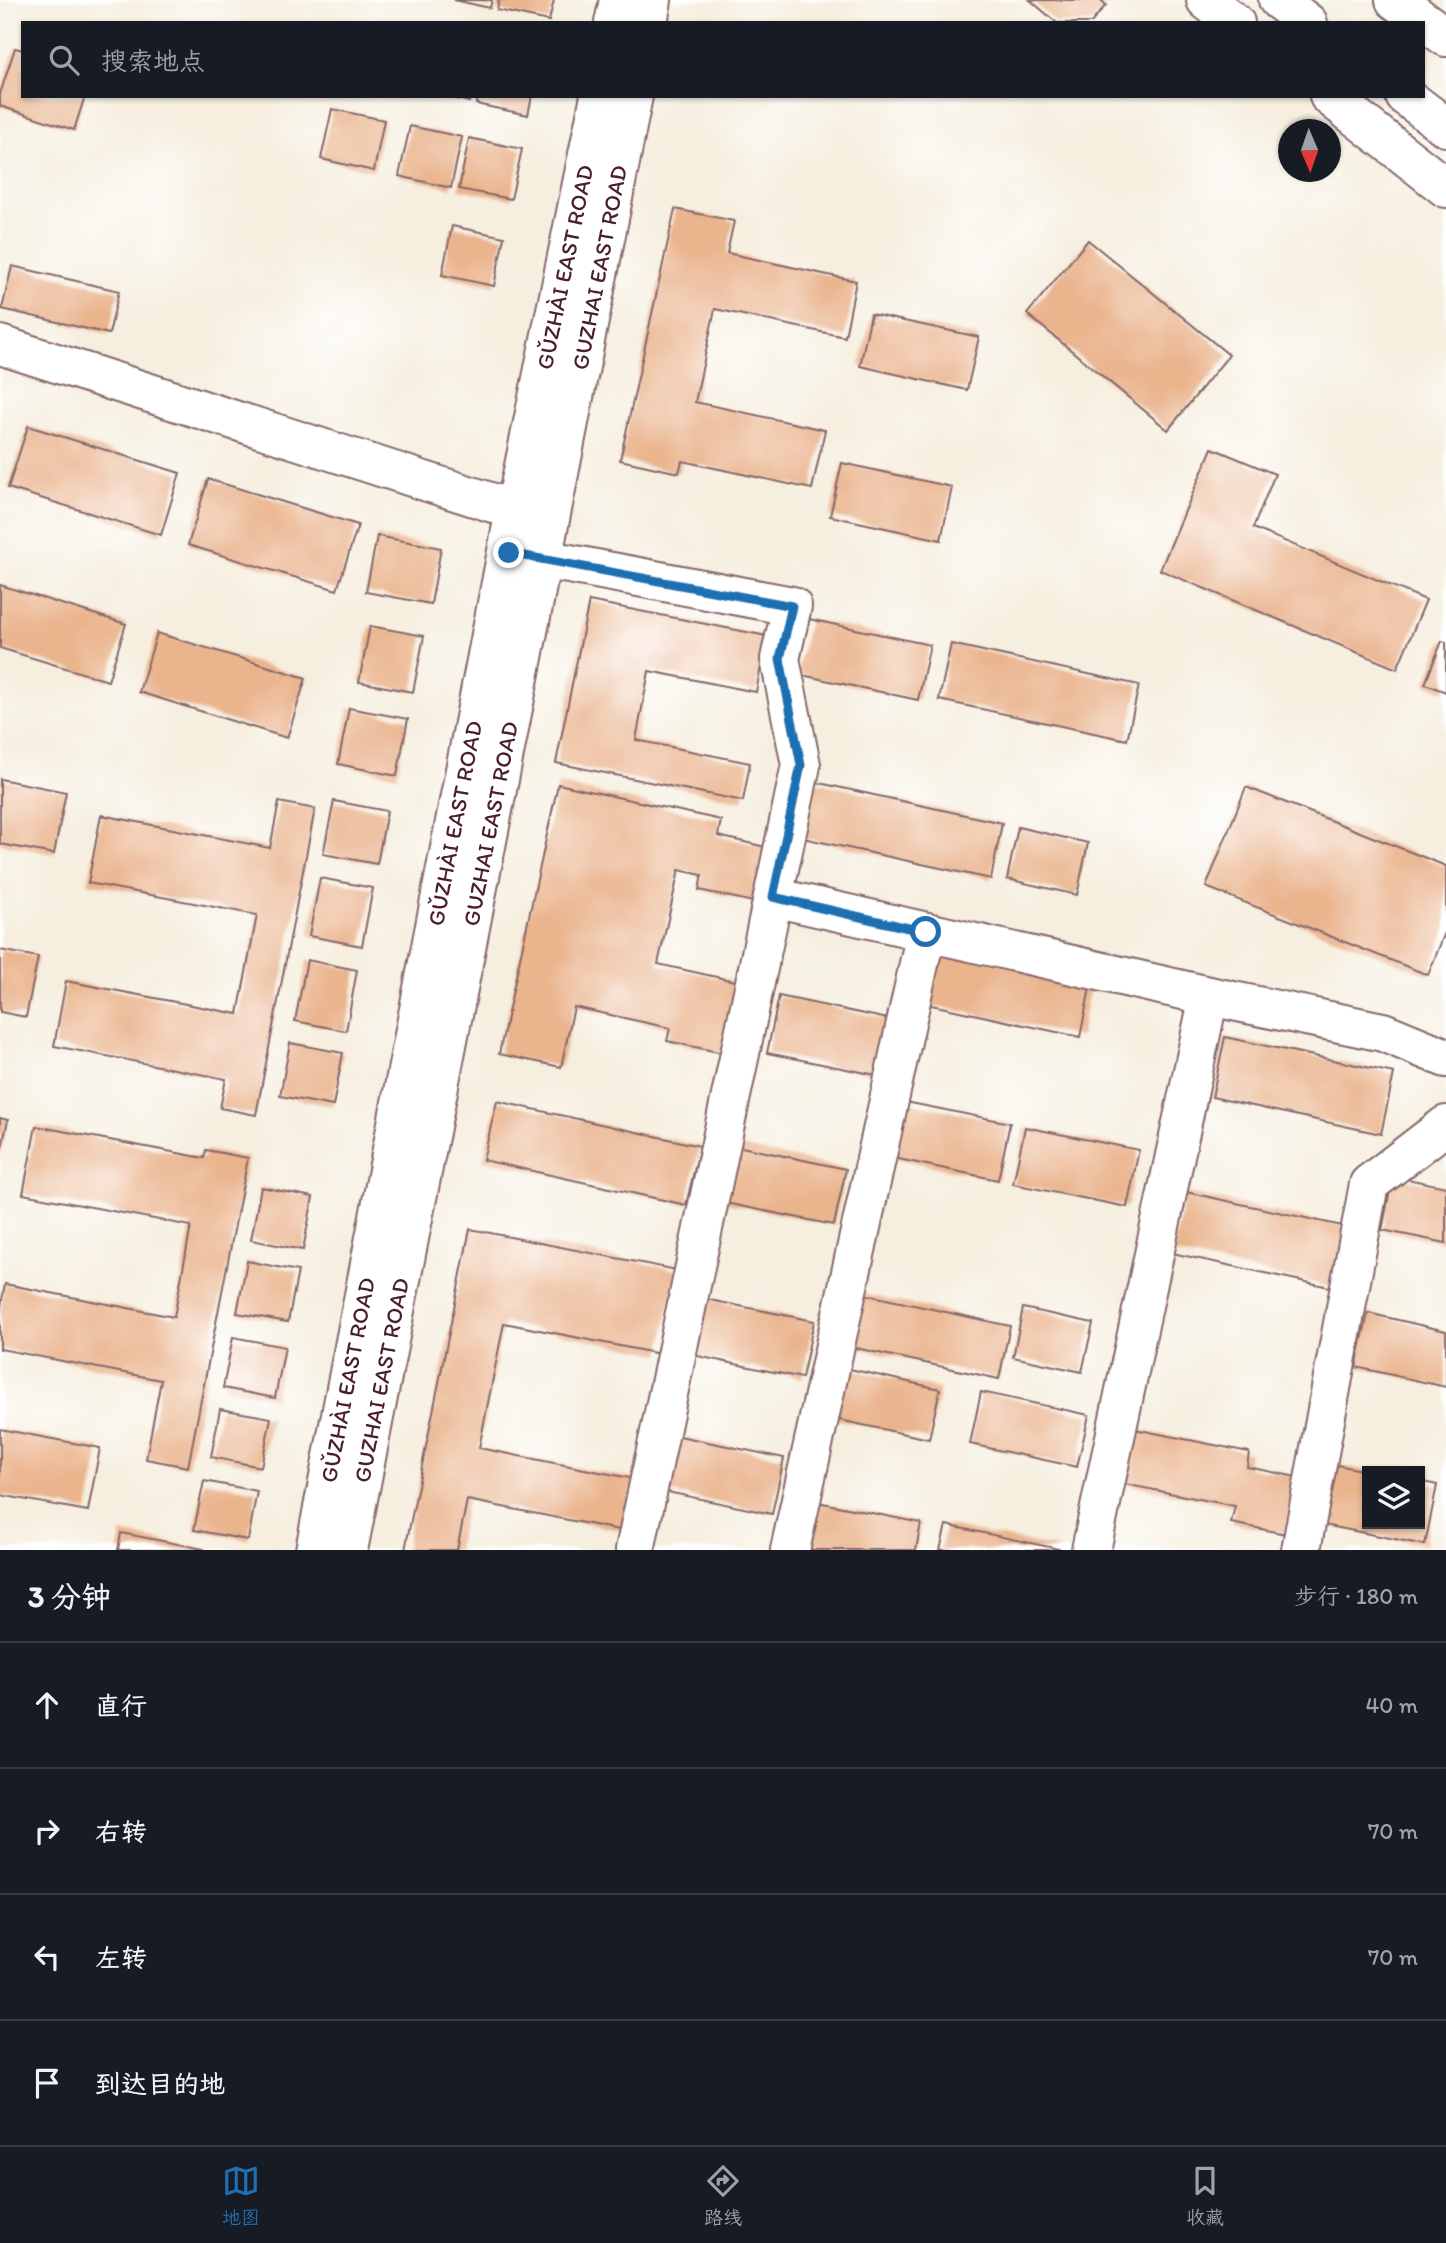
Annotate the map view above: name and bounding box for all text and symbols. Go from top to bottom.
search box [21,21,1425,98]
icon: search [45,41,83,79]
text: 搜索地点 [101,45,205,77]
north arrow [1278,119,1341,182]
street label: GǓZHÀI EAST ROAD [530,162,600,372]
street label: GUZHAI EAST ROAD [566,163,633,372]
route end [493,537,524,568]
street label: GǓZHÀI EAST ROAD [421,718,488,928]
street label: GUZHAI EAST ROAD [457,719,524,929]
route start [910,916,941,947]
street label: GǓZHÀI EAST ROAD [314,1275,381,1485]
street label: GUZHAI EAST ROAD [348,1276,415,1485]
map controls [1362,1466,1425,1529]
button: layers [1362,1466,1425,1529]
text: 3 分钟 [28,1578,111,1615]
text: 步行 · 180 m [1294,1582,1418,1610]
icon: ahead [28,1686,66,1724]
text: 直行 [95,1690,147,1722]
text: 40 m [1365,1691,1418,1719]
icon: right [28,1812,66,1850]
text: 右转 [95,1816,147,1848]
text: 70 m [1368,1817,1418,1845]
icon: left [28,1938,66,1976]
text: 左转 [95,1942,147,1974]
text: 70 m [1368,1943,1418,1971]
icon: arrive [28,2064,66,2102]
text: 到达目的地 [95,2068,225,2100]
tab: 地图 [222,2162,260,2229]
tab: 路线 [704,2162,742,2229]
tab: 收藏 [1186,2162,1224,2229]

